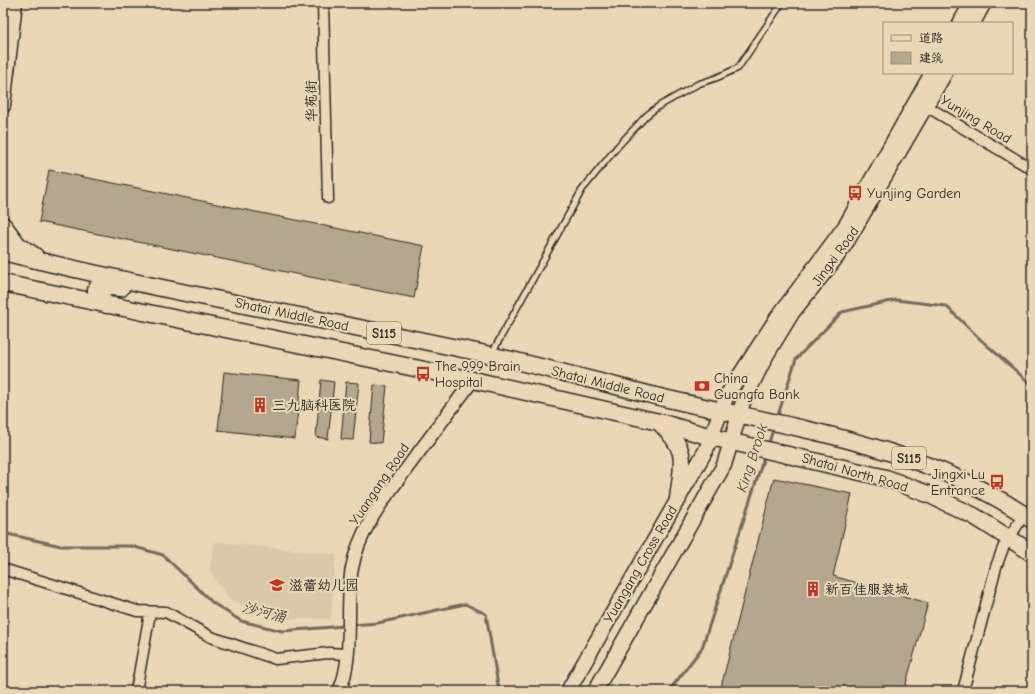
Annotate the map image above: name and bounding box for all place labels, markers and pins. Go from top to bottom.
bus stop icon: Yunjing Garden [846,184,864,202]
place label: Yunjing Garden [867,185,961,202]
place label: The 999 Brain Hospital [435,358,521,391]
bus stop icon: The 999 Brain Hospital [414,365,432,383]
place label: China Guangfa Bank [714,370,800,403]
bank icon: China Guangfa Bank [693,377,711,395]
building icon: 三九脑科医院 [251,396,269,414]
place label: 三九脑科医院 [272,397,356,414]
place label: Jingxi Lu Entrance [931,466,985,499]
bus stop icon: Jingxi Lu Entrance [988,473,1006,491]
school or university icon: 滋蕾幼儿园 [268,576,286,594]
place label: 滋蕾幼儿园 [289,577,359,594]
building icon: 新百佳服装城 [804,580,822,598]
place label: 新百佳服装城 [825,581,909,598]

